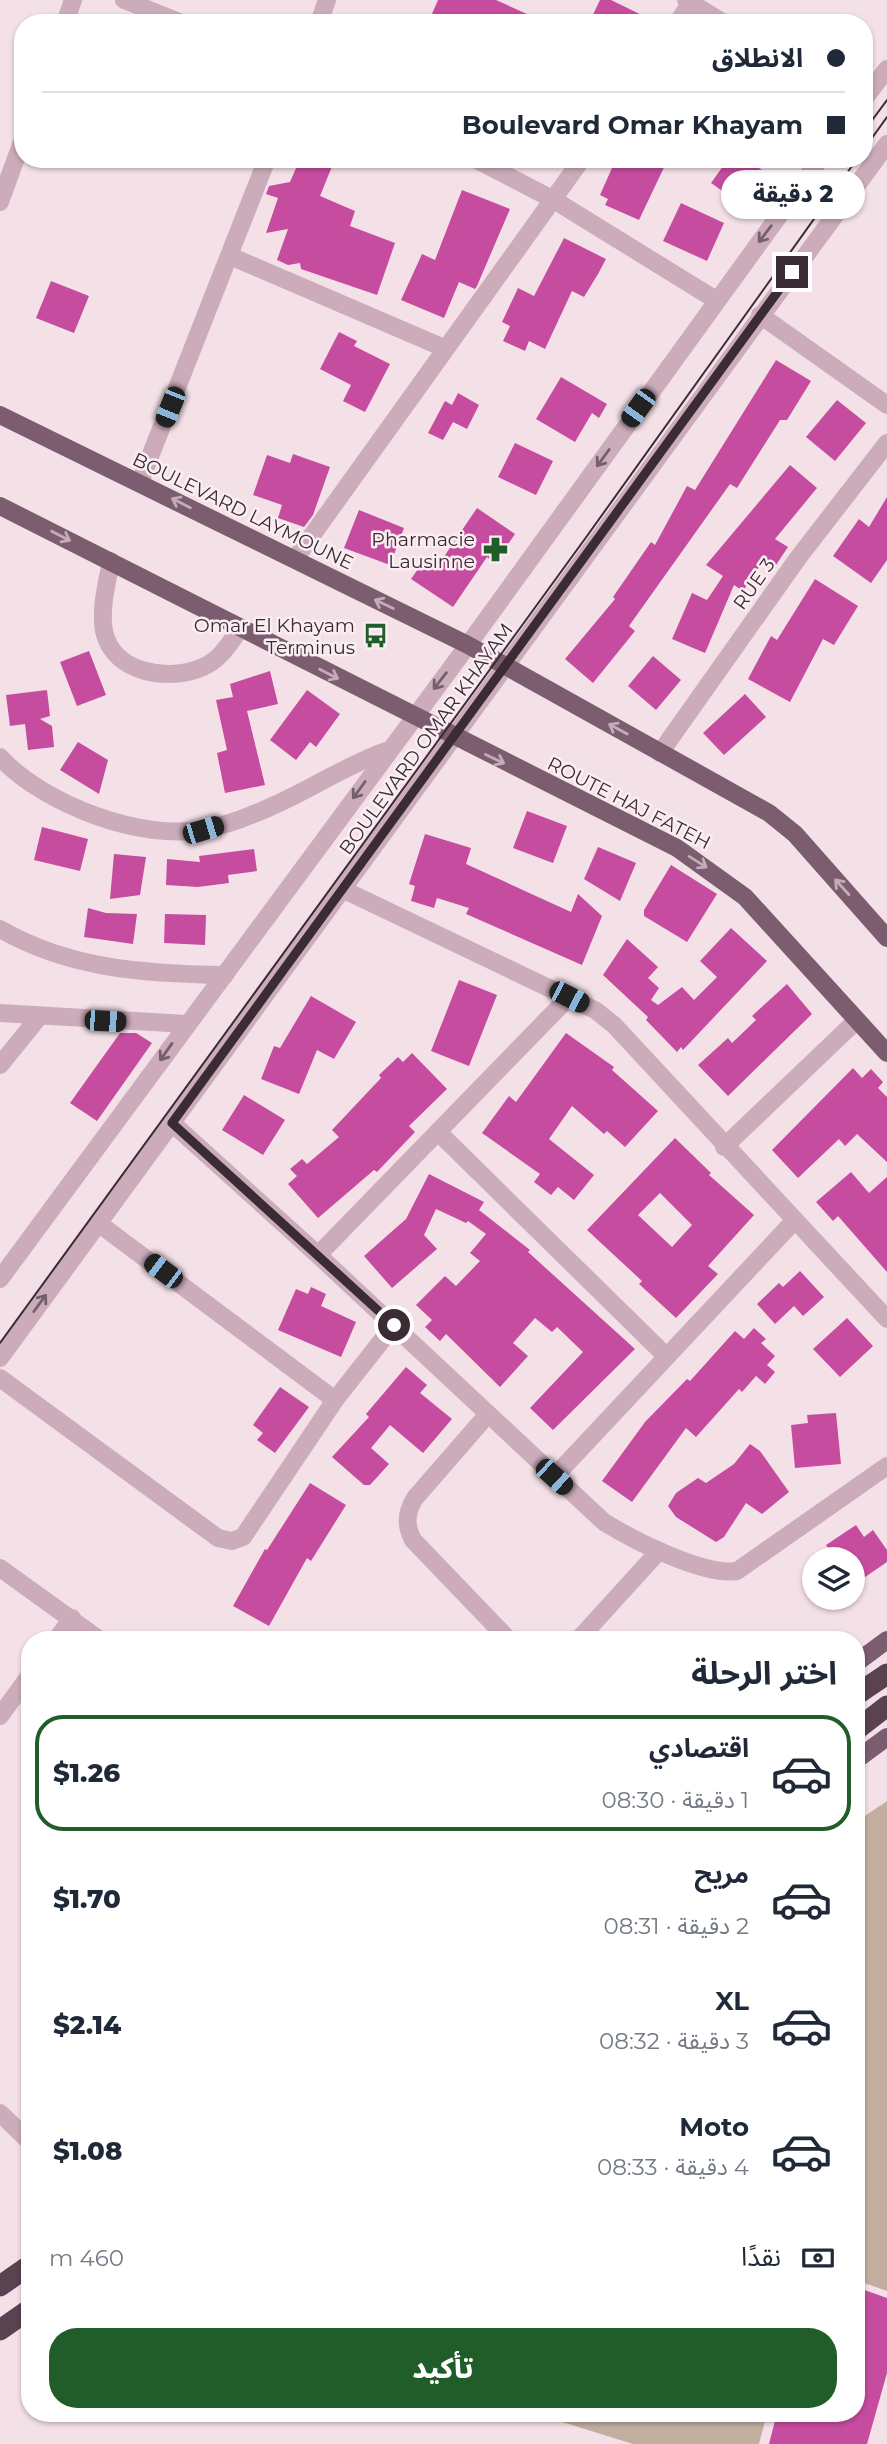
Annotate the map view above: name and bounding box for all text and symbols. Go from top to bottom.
text: الانطلاق [712,42,803,74]
text: Boulevard Omar Khayam [462,109,803,141]
callout: 2 دقيقة [720,170,864,219]
text: 2 دقيقة [753,180,833,208]
one-way arrow [758,224,772,243]
route end [776,256,808,288]
car [153,384,188,430]
car [618,385,659,431]
street label: BOULEVARD LAYMOUNE [129,447,357,575]
one-way arrow [595,448,610,466]
one-way arrow [171,495,192,509]
place label: Pharmacie Lausinne [371,528,475,573]
one-way arrow [50,530,71,544]
pharmacy icon: Pharmacie Lausinne [481,536,509,564]
street label: RUE 3 [728,554,780,614]
one-way arrow [374,596,395,610]
place label: Omar El Khayam Terminus [194,614,355,659]
street label: BOULEVARD OMAR KHAYAM [334,619,518,859]
bus stop icon: Omar El Khayam Terminus [361,622,389,650]
one-way arrow [318,667,339,681]
one-way arrow [432,671,447,690]
one-way arrow [608,722,629,735]
one-way arrow [484,752,505,766]
street label: ROUTE HAJ FATEH [543,752,715,854]
one-way arrow [352,780,366,799]
car [180,814,227,846]
one-way arrow [688,854,707,869]
one-way arrow [834,878,850,896]
car [546,978,593,1016]
car [84,1009,127,1033]
one-way arrow [159,1042,173,1061]
car [140,1250,187,1292]
one-way arrow [32,1293,47,1312]
route start [378,1309,410,1341]
car [532,1455,577,1499]
map controls [802,1547,865,1610]
button: layers [802,1547,865,1610]
text: اختر الرحلة [691,1653,837,1692]
text: اقتصادي [649,1732,749,1764]
icon: car [770,1742,833,1805]
text: $1.26 [53,1757,120,1789]
text: 1 دقيقة · 08:30 [601,1786,749,1814]
text: مريح [694,1858,749,1890]
icon: car [770,1868,833,1931]
text: $1.70 [53,1883,121,1915]
text: 2 دقيقة · 08:31 [604,1912,749,1940]
text: XL [715,1985,749,2017]
icon: car [770,1994,833,2057]
text: $2.14 [53,2009,121,2041]
text: 3 دقيقة · 08:32 [599,2027,749,2055]
text: Moto [679,2111,749,2143]
icon: car [770,2120,833,2183]
text: $1.08 [53,2135,122,2167]
text: 4 دقيقة · 08:33 [597,2153,749,2181]
icon: cash [799,2239,837,2277]
text: نقدًا [741,2241,781,2273]
text: 460 m [49,2244,124,2272]
button: تأكيد [49,2328,837,2408]

